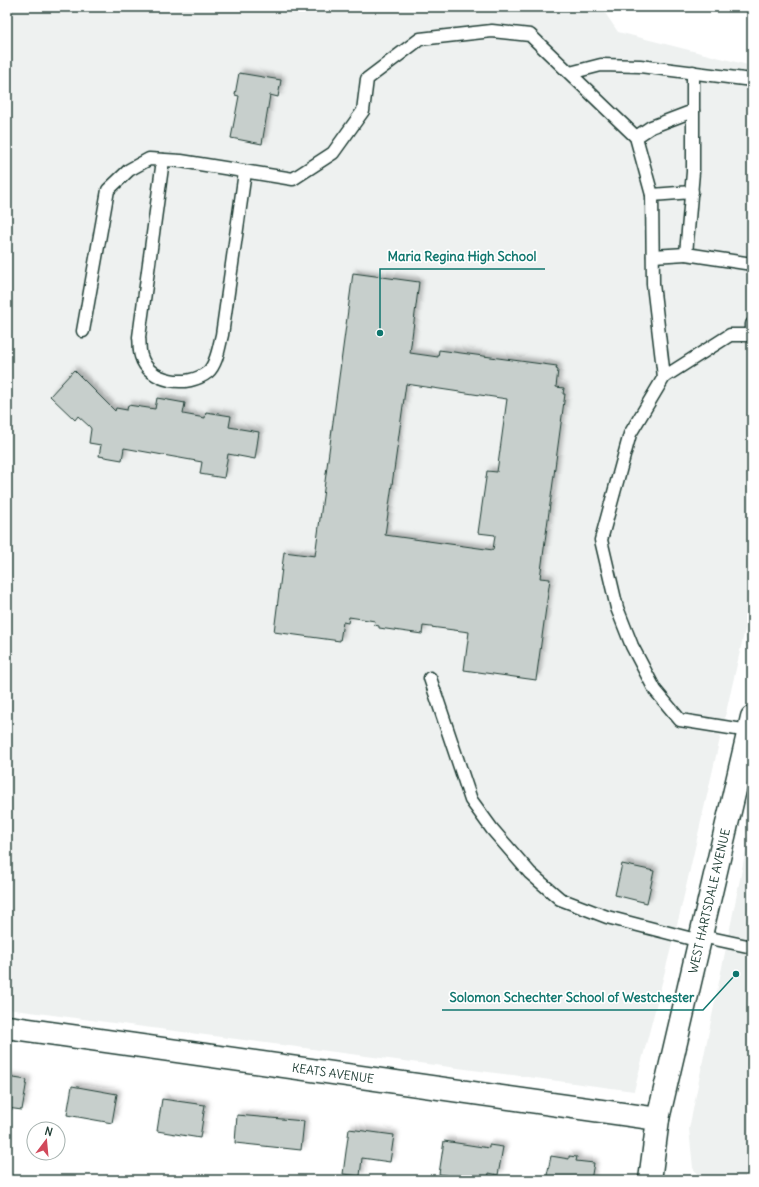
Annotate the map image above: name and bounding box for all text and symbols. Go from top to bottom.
callout: Maria Regina High School [380,244,545,269]
text: Maria Regina High School [388,248,536,265]
street label: WEST HARTSDALE AVENUE [685,827,733,975]
callout: Solomon Schechter School of Westchester [442,985,703,1010]
text: Solomon Schechter School of Westchester [450,989,695,1006]
street label: KEATS AVENUE [291,1060,375,1086]
north arrow [26,1121,66,1161]
text: N [43,1124,54,1139]

